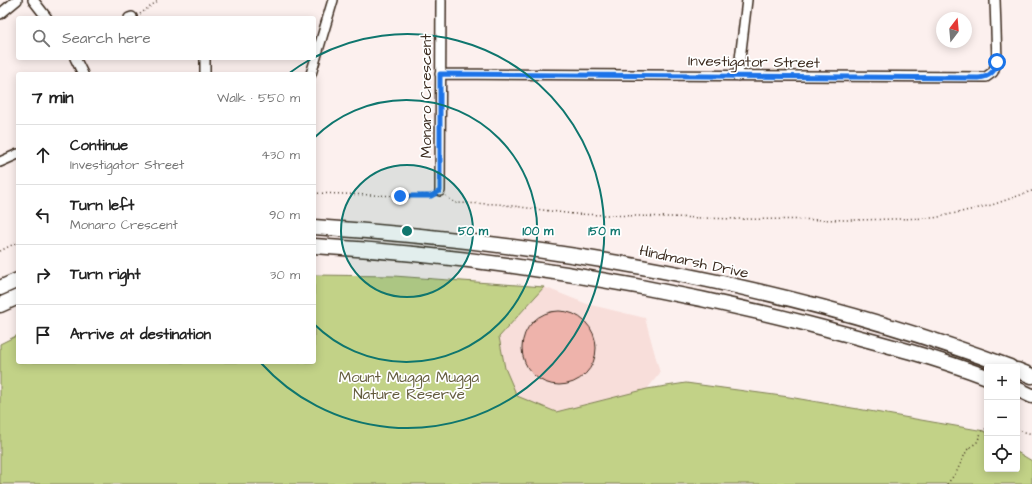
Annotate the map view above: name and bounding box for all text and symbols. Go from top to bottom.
north arrow [936,12,972,48]
search box [16,16,316,60]
icon: search [30,27,52,49]
text: Search here [62,28,151,49]
street label: Monaro Crescent [416,34,437,158]
street label: Investigator Street [688,50,820,75]
route start [988,53,1006,71]
text: 7 min [32,86,74,110]
text: Walk · 550 m [217,89,300,107]
text: Continue [70,135,128,156]
icon: ahead [32,144,54,166]
text: 430 m [261,146,300,164]
text: Investigator Street [70,156,184,174]
route end [391,187,409,205]
text: Turn left [70,195,134,216]
icon: left [32,204,54,226]
text: 90 m [269,206,300,224]
text: Monaro Crescent [70,216,178,234]
text: 50 m [458,223,489,240]
text: 100 m [523,223,554,240]
text: 150 m [588,223,621,240]
centre of rings [400,224,414,238]
street label: Hindmarsh Drive [637,240,751,284]
icon: right [32,264,54,286]
text: Turn right [70,264,141,285]
text: 30 m [270,266,300,284]
icon: arrive [32,324,54,346]
text: Arrive at destination [70,324,211,345]
map controls [984,364,1020,472]
button: + [984,364,1020,400]
park label: Mount Mugga Mugga Nature Reserve [339,367,480,405]
button: − [984,400,1020,436]
button: locate [984,436,1020,472]

